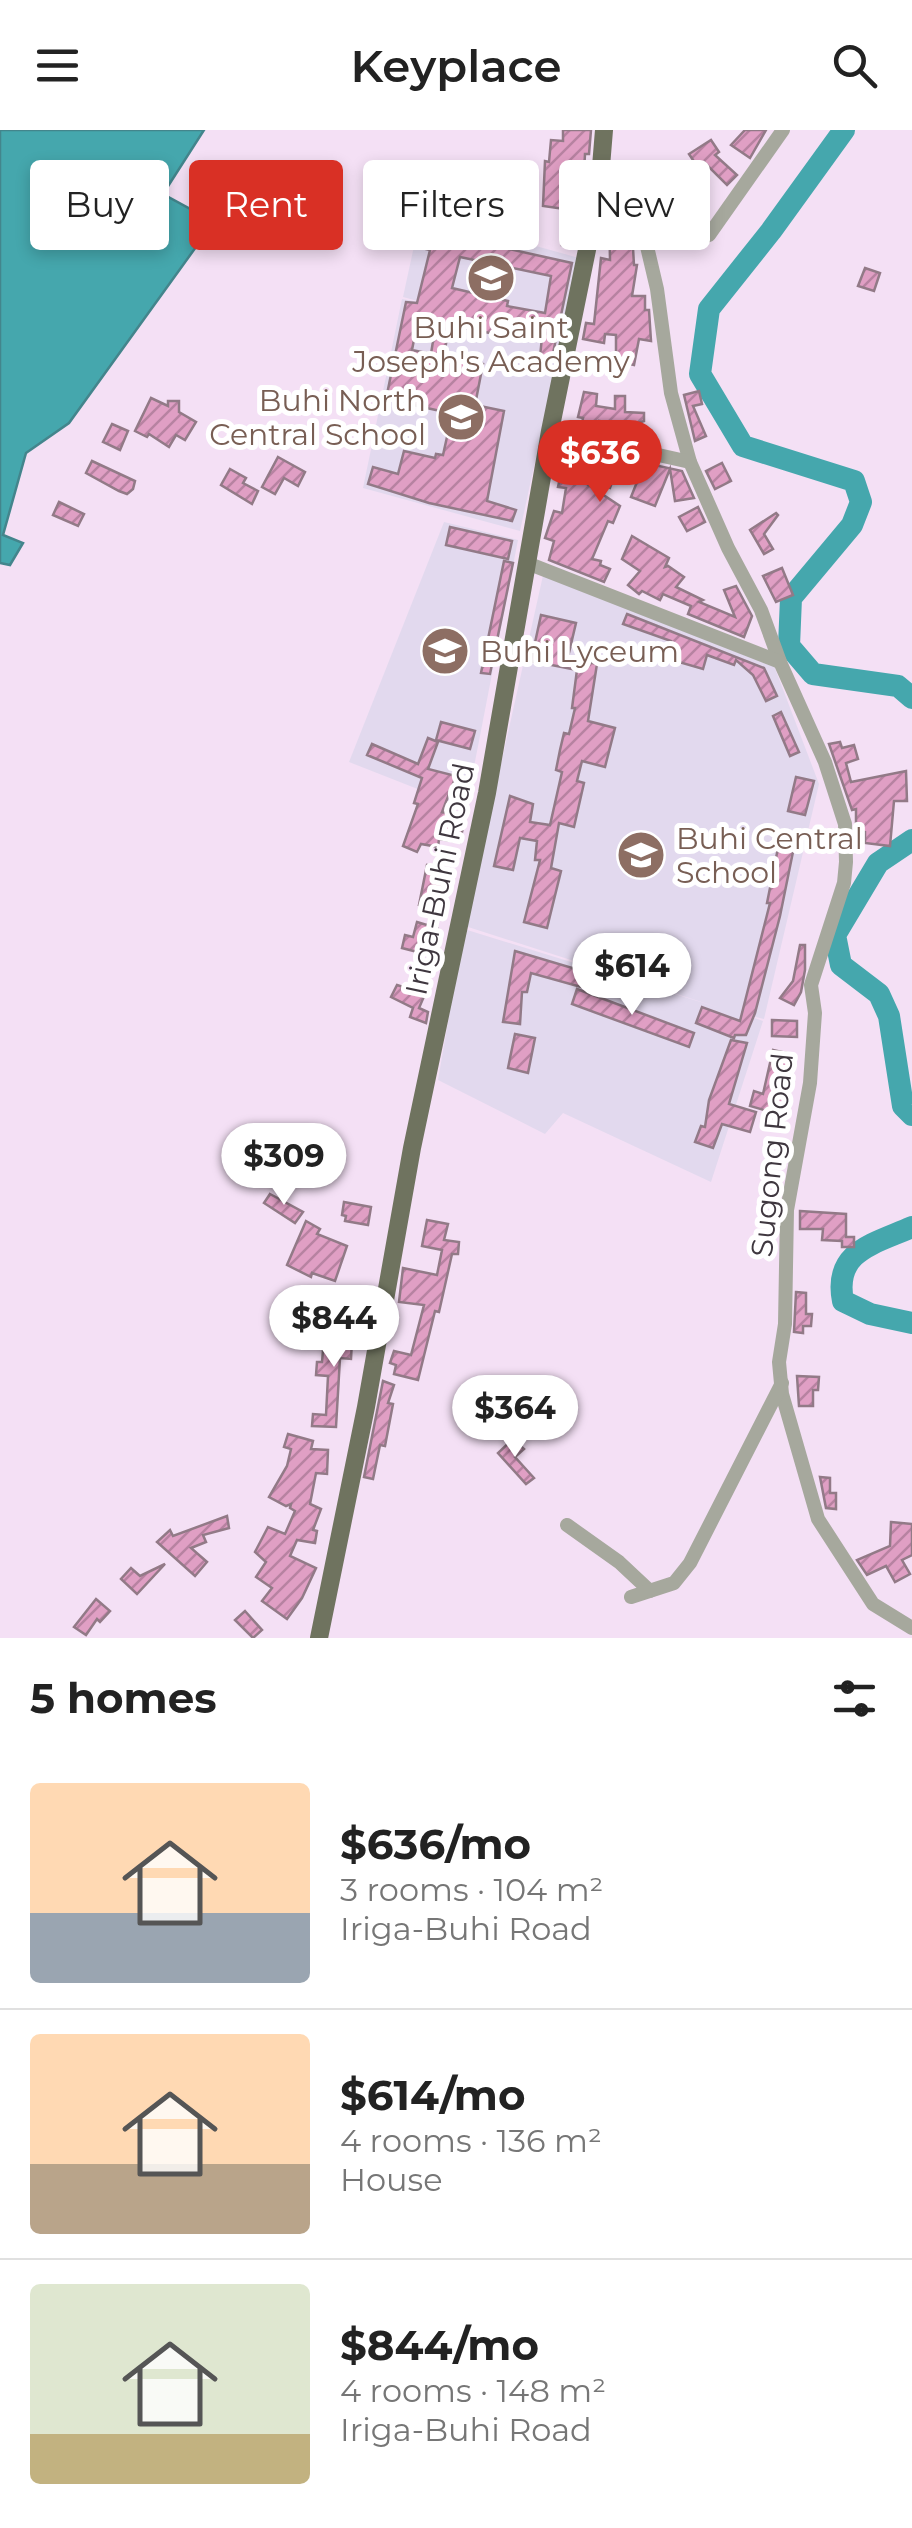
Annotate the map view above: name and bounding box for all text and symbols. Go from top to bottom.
icon: menu [30,38,85,93]
text: Keyplace [351,38,561,93]
icon: search [827,38,882,93]
chip: Buy [30,160,169,250]
chip: Rent [189,160,343,250]
chip: Filters [363,160,539,250]
chip: New [559,160,710,250]
school or university icon: Buhi Saint Joseph's Academy [465,252,517,304]
place label: Buhi Saint Joseph's Academy [351,309,631,380]
place label: Buhi North Central School [209,382,426,453]
school or university icon: Buhi North Central School [435,391,487,443]
pin: $636 [541,420,659,505]
text: $636 [560,433,640,472]
school or university icon: Buhi Lyceum [419,625,471,677]
place label: Buhi Lyceum [480,633,679,670]
street label: Iriga-Buhi Road [397,760,483,998]
place label: Buhi Central School [676,820,863,891]
school or university icon: Buhi Central School [615,829,667,881]
pin: $614 [573,933,691,1018]
text: $614 [594,946,670,985]
street label: Sugong Road [743,1051,801,1259]
pin: $309 [225,1123,343,1208]
text: $309 [243,1136,325,1175]
pin: $844 [275,1285,393,1370]
text: $844 [291,1298,377,1337]
pin: $364 [456,1375,574,1460]
text: $364 [474,1388,556,1427]
icon: filters [827,1671,882,1726]
text: 5 homes [30,1672,217,1724]
text: $636/mo [340,1818,531,1870]
icon: home [110,1823,230,1943]
text: 3 rooms · 104 m² [340,1870,603,1909]
text: Iriga-Buhi Road [340,1909,592,1948]
text: $614/mo [340,2069,525,2121]
icon: home [110,2074,230,2194]
text: 4 rooms · 136 m² [340,2121,602,2160]
text: House [340,2160,443,2199]
text: $844/mo [340,2319,539,2371]
icon: home [110,2324,230,2444]
text: 4 rooms · 148 m² [340,2371,606,2410]
text: Iriga-Buhi Road [340,2410,592,2449]

